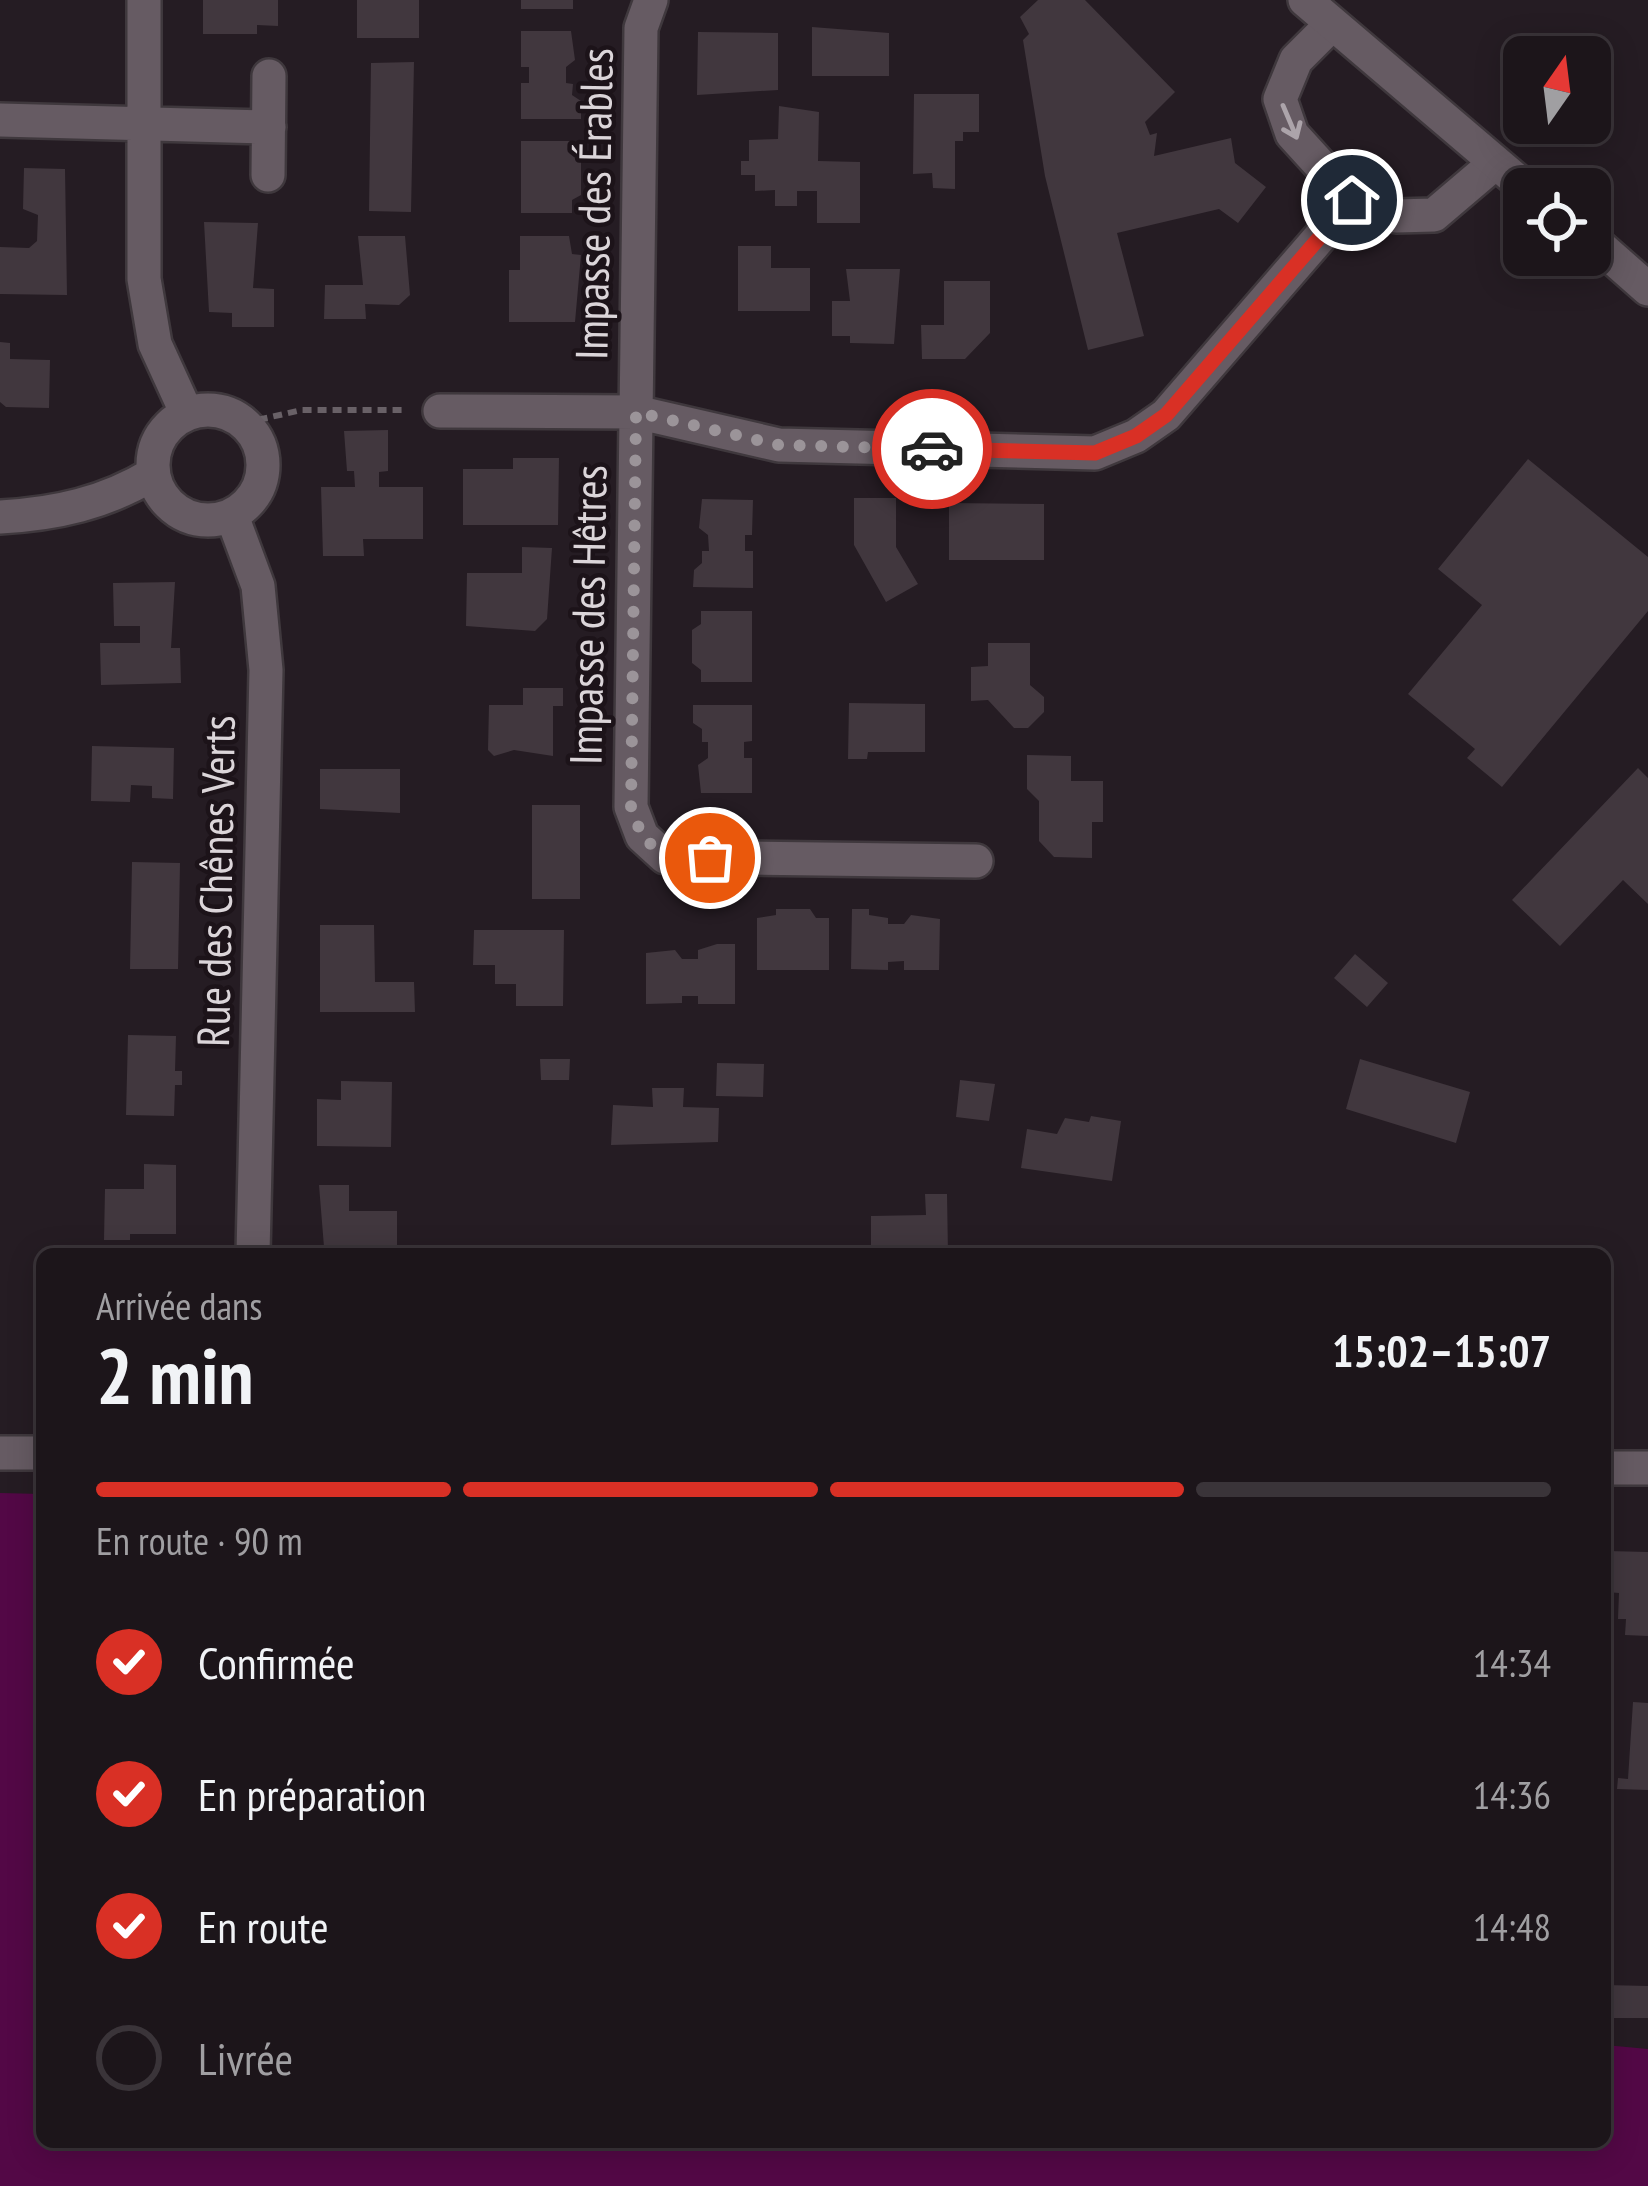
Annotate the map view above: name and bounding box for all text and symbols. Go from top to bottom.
north arrow [1503,36,1611,144]
map controls [1503,36,1611,276]
street label: Impasse des Érables [561,47,625,361]
one-way arrow [1281,103,1302,140]
pin [1301,149,1403,251]
icon: home [1319,167,1385,233]
button: locate [1503,168,1611,276]
courier [872,389,992,509]
icon: car [899,416,965,482]
street label: Impasse des Hêtres [555,465,619,765]
street label: Rue des Chênes Verts [183,715,247,1047]
pin [659,807,761,909]
icon: bag [677,825,743,891]
text: Arrivée dans [96,1280,262,1331]
text: 15:02–15:07 [1332,1321,1551,1379]
text: 2 min [96,1325,254,1426]
text: En route · 90 m [96,1515,303,1566]
icon: check [96,1629,162,1695]
text: Confirmée [198,1633,355,1691]
text: 14:34 [1473,1637,1551,1688]
icon: check [96,1761,162,1827]
text: En préparation [198,1765,426,1823]
text: 14:36 [1473,1769,1551,1820]
icon: check [96,1893,162,1959]
text: En route [198,1897,329,1955]
text: 14:48 [1473,1901,1551,1952]
text: Livrée [198,2029,293,2087]

